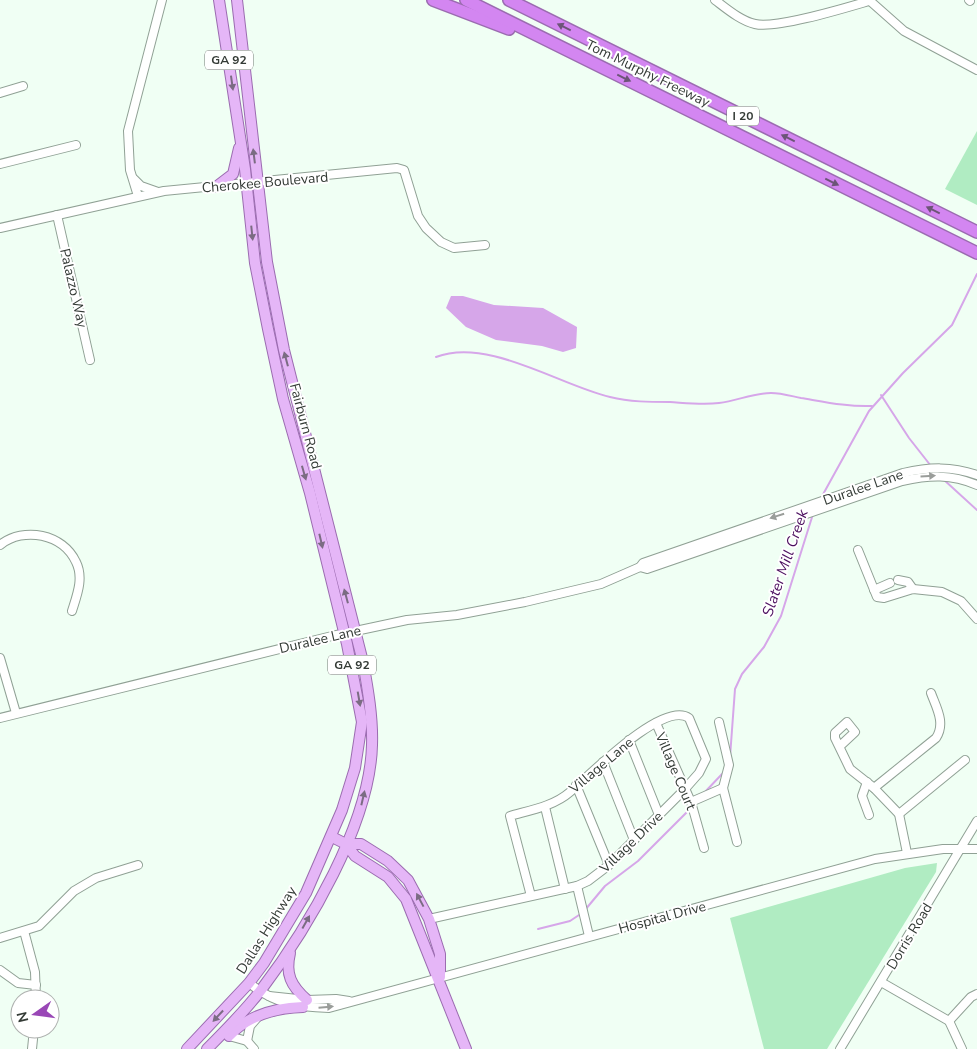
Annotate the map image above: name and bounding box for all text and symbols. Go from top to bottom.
one-way arrow [556,23,571,31]
street label: Tom Murphy Freeway [583,35,714,112]
road number: GA 92 [205,50,253,70]
one-way arrow [616,74,631,83]
one-way arrow [228,75,236,91]
road number: I 20 [727,106,759,125]
one-way arrow [781,134,795,142]
one-way arrow [250,148,258,164]
street label: Cherokee Boulevard [201,168,329,197]
one-way arrow [825,178,839,186]
one-way arrow [926,206,941,214]
one-way arrow [248,225,256,241]
street label: Palazzo Way [55,247,92,330]
one-way arrow [282,352,290,367]
street label: Fairburn Road [285,381,326,471]
street label: Duralee Lane [821,465,906,510]
one-way arrow [301,466,309,481]
one-way arrow [921,472,937,480]
water label: Slater Mill Creek [757,506,813,619]
one-way arrow [769,512,784,520]
one-way arrow [317,533,325,548]
one-way arrow [342,588,350,603]
street label: Duralee Lane [277,621,363,658]
road number: GA 92 [328,656,376,674]
one-way arrow [355,691,363,707]
street label: Village Court [650,728,700,813]
street label: Village Lane [564,733,637,798]
one-way arrow [359,791,367,806]
street label: Village Drive [595,807,667,878]
street label: Dallas Highway [232,882,301,978]
one-way arrow [416,893,424,907]
street label: Hospital Drive [616,897,708,938]
street label: Dorris Road [882,899,937,973]
one-way arrow [301,916,310,929]
north arrow [10,989,60,1039]
one-way arrow [319,1003,335,1011]
text: N [12,1010,33,1024]
one-way arrow [212,1010,224,1022]

